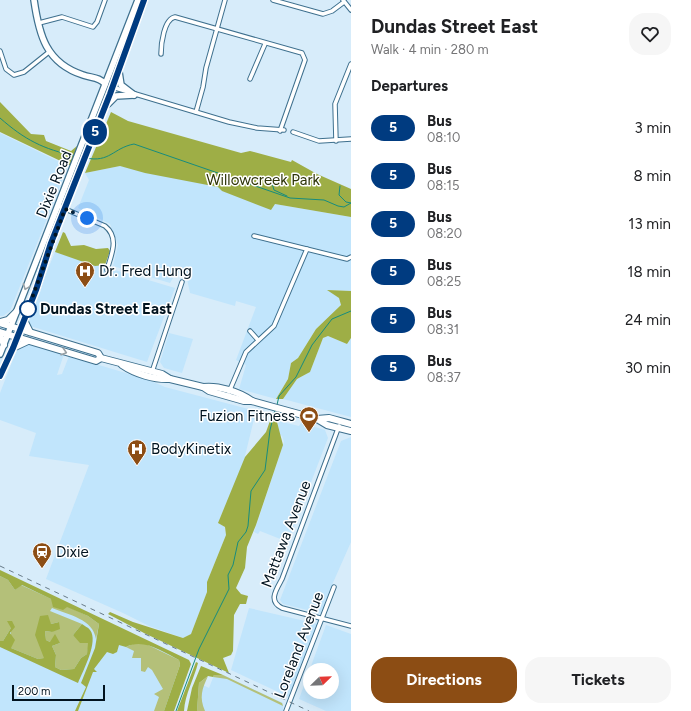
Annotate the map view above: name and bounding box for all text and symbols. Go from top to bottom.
button: heart [629,13,671,55]
text: Dundas Street East [371,15,538,38]
text: Walk · 4 min · 280 m [371,42,489,57]
text: Departures [371,77,448,95]
text: Bus [427,112,452,130]
line badge: 5 [82,119,108,145]
text: 5 [389,119,397,136]
text: 3 min [635,119,671,137]
text: 5 [91,123,99,140]
text: 08:10 [427,130,460,145]
street label: Dixie Road [32,148,76,220]
text: Bus [427,160,452,178]
text: 5 [389,167,397,184]
text: 8 min [633,167,671,185]
park label: Willowcreek Park [206,171,321,189]
text: 08:15 [427,178,459,193]
your location [77,208,97,228]
text: Bus [427,208,452,226]
text: 5 [389,215,397,232]
text: 13 min [628,215,671,233]
text: 08:20 [427,226,462,241]
text: Bus [427,256,452,274]
hospital icon: Dr. Fred Hung [74,260,96,288]
place label: Dr. Fred Hung [99,262,192,280]
text: 5 [389,263,397,280]
text: 18 min [627,263,671,281]
text: 08:25 [427,274,461,289]
one-way arrow [22,283,30,290]
marker: Dundas Street East [19,300,37,318]
place label: Dundas Street East [40,300,172,318]
text: Bus [427,304,452,322]
text: 5 [389,311,397,328]
text: 24 min [625,311,671,329]
text: 08:31 [427,322,459,337]
one-way arrow [61,347,68,356]
text: Bus [427,352,452,370]
text: 5 [389,359,397,376]
text: 30 min [625,359,671,377]
text: 08:37 [427,370,461,385]
sports icon: Fuzion Fitness [298,405,320,433]
place label: Fuzion Fitness [199,407,295,425]
hospital icon: BodyKinetix [126,438,148,466]
place label: BodyKinetix [151,440,231,458]
street label: Mattawa Avenue [257,478,315,590]
station icon: Dixie [31,541,53,569]
place label: Dixie [56,543,89,561]
street label: Loreland Avenue [270,589,328,701]
button: Directions [371,657,517,703]
button: Tickets [525,657,671,703]
north arrow [303,663,339,699]
map controls [303,663,339,699]
scale bar [12,683,105,702]
text: 200 m [18,685,50,698]

